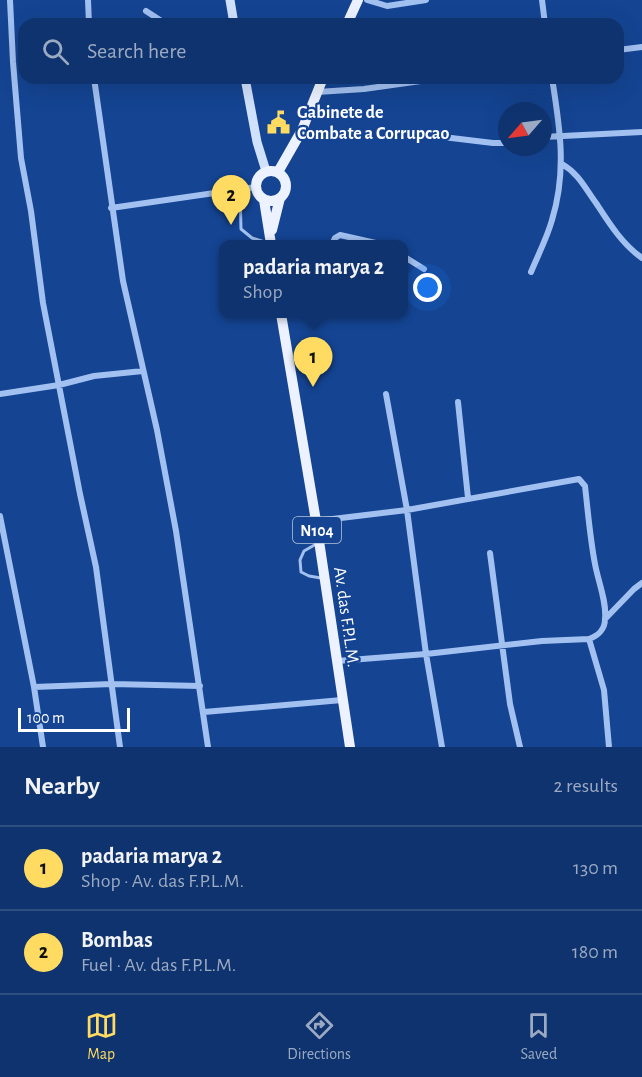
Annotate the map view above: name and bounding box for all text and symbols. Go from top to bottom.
search box [18,18,624,84]
icon: search [39,35,72,68]
text: Search here [87,40,186,62]
north arrow [498,102,552,156]
place label: Gabinete de Combate a Corrupcao [297,104,449,143]
public building icon: Gabinete de Combate a Corrupcao [266,109,292,135]
pin: 2 [212,176,250,225]
popup [219,240,408,318]
text: padaria marya 2 [243,256,384,278]
your location [413,273,442,302]
text: Shop [243,282,283,302]
pin: 1 [294,338,332,387]
road number: N104 [293,517,341,543]
street label: Av. das F.P.L.M. [330,566,362,668]
scale bar [18,705,130,732]
text: 100 m [27,710,65,726]
text: Nearby [24,773,100,799]
text: 2 results [554,776,618,796]
text: padaria marya 2 [81,845,222,867]
text: 1 [40,858,47,878]
text: 130 m [573,858,618,878]
text: Shop · Av. das F.P.L.M. [81,871,244,891]
text: Bombas [81,929,153,951]
text: 2 [39,942,48,962]
text: 180 m [572,942,618,962]
text: Fuel · Av. das F.P.L.M. [81,955,236,975]
tab: Map [85,1009,118,1064]
tab: Directions [287,1009,351,1064]
tab: Saved [521,1009,557,1064]

